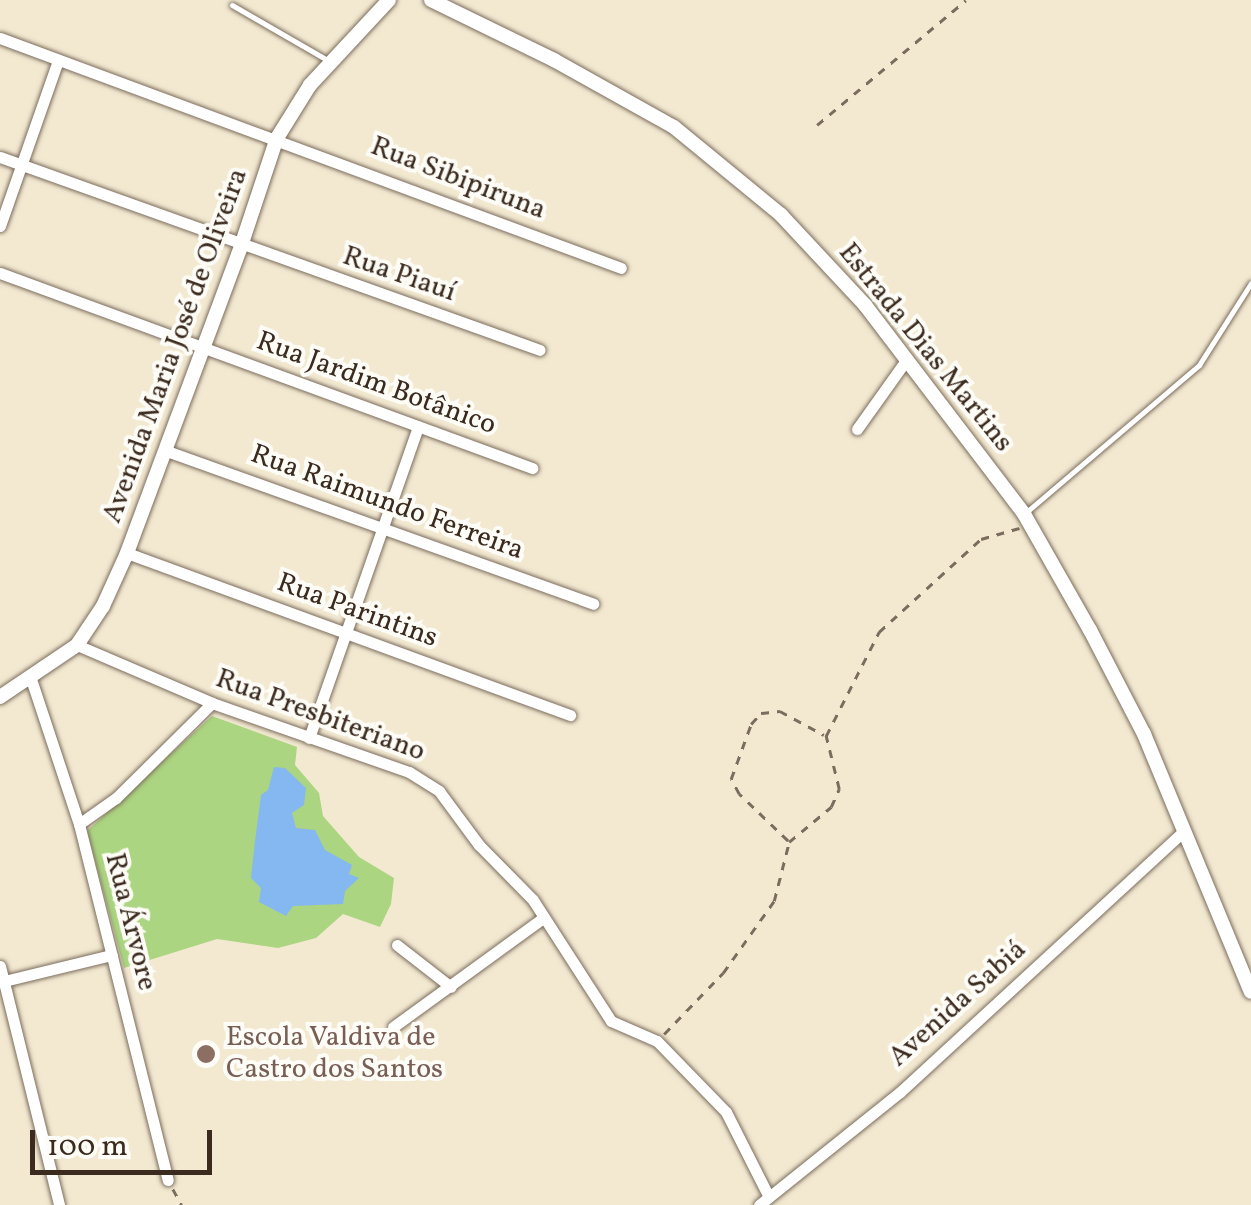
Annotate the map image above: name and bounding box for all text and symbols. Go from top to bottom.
street label: Rua Sibipiruna [366,130,550,228]
street label: Avenida Maria José de Oliveira [96,164,256,528]
street label: Estrada Dias Martins [831,237,1019,459]
street label: Rua Piauí [338,240,460,310]
street label: Rua Jardim Botânico [252,325,500,443]
street label: Rua Raimundo Ferreira [246,438,528,568]
street label: Rua Parintins [272,566,442,656]
street label: Rua Presbiteriano [211,663,429,769]
street label: Rua Árvore [97,850,163,994]
street label: Avenida Sabiá [882,934,1034,1074]
place label: Escola Valdiva de Castro dos Santos [226,1021,443,1087]
marker: Escola Valdiva de Castro dos Santos [195,1043,217,1065]
scale bar [35,1110,218,1172]
text: 100 m [47,1126,128,1168]

